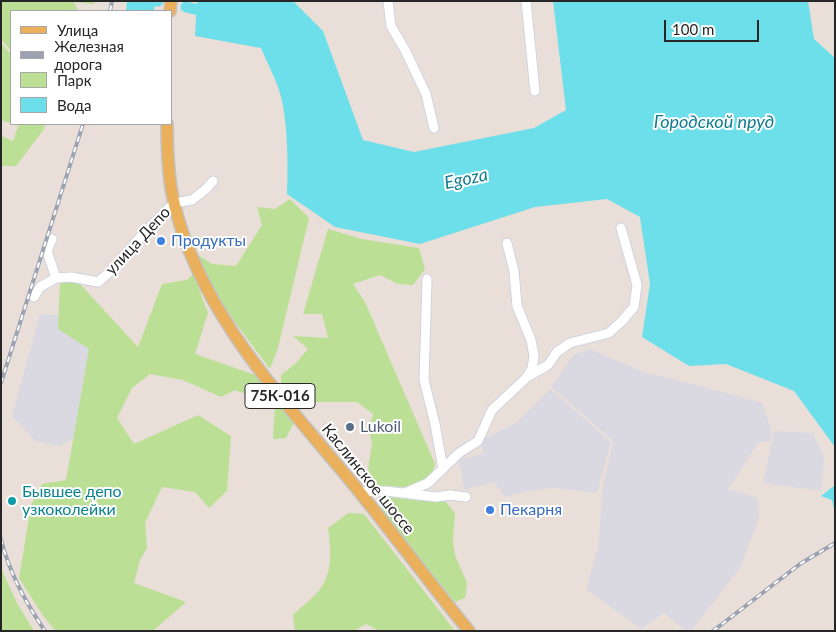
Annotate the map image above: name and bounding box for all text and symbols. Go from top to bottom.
legend [10,10,172,125]
scale bar [666,10,761,42]
text: 100 m [672,20,714,38]
text: Улица [57,21,98,39]
text: Железная дорога [54,37,124,73]
text: Парк [57,71,91,89]
text: Вода [57,96,92,114]
water label: Городской пруд [654,111,774,133]
water label: Egoza [442,164,490,194]
street label: улица Депо [102,203,174,279]
place label: Продукты [171,231,246,251]
marker: Продукты [155,235,167,247]
road number: 75К-016 [245,384,315,408]
place label: Lukoil [360,417,401,437]
street label: Каслинское шоссе [318,420,418,538]
marker: Lukoil [344,421,356,433]
place label: Бывшее депо узкоколейки [22,482,122,520]
marker: Бывшее депо узкоколейки [6,495,18,507]
place label: Пекарня [500,500,562,520]
marker: Пекарня [484,504,496,516]

